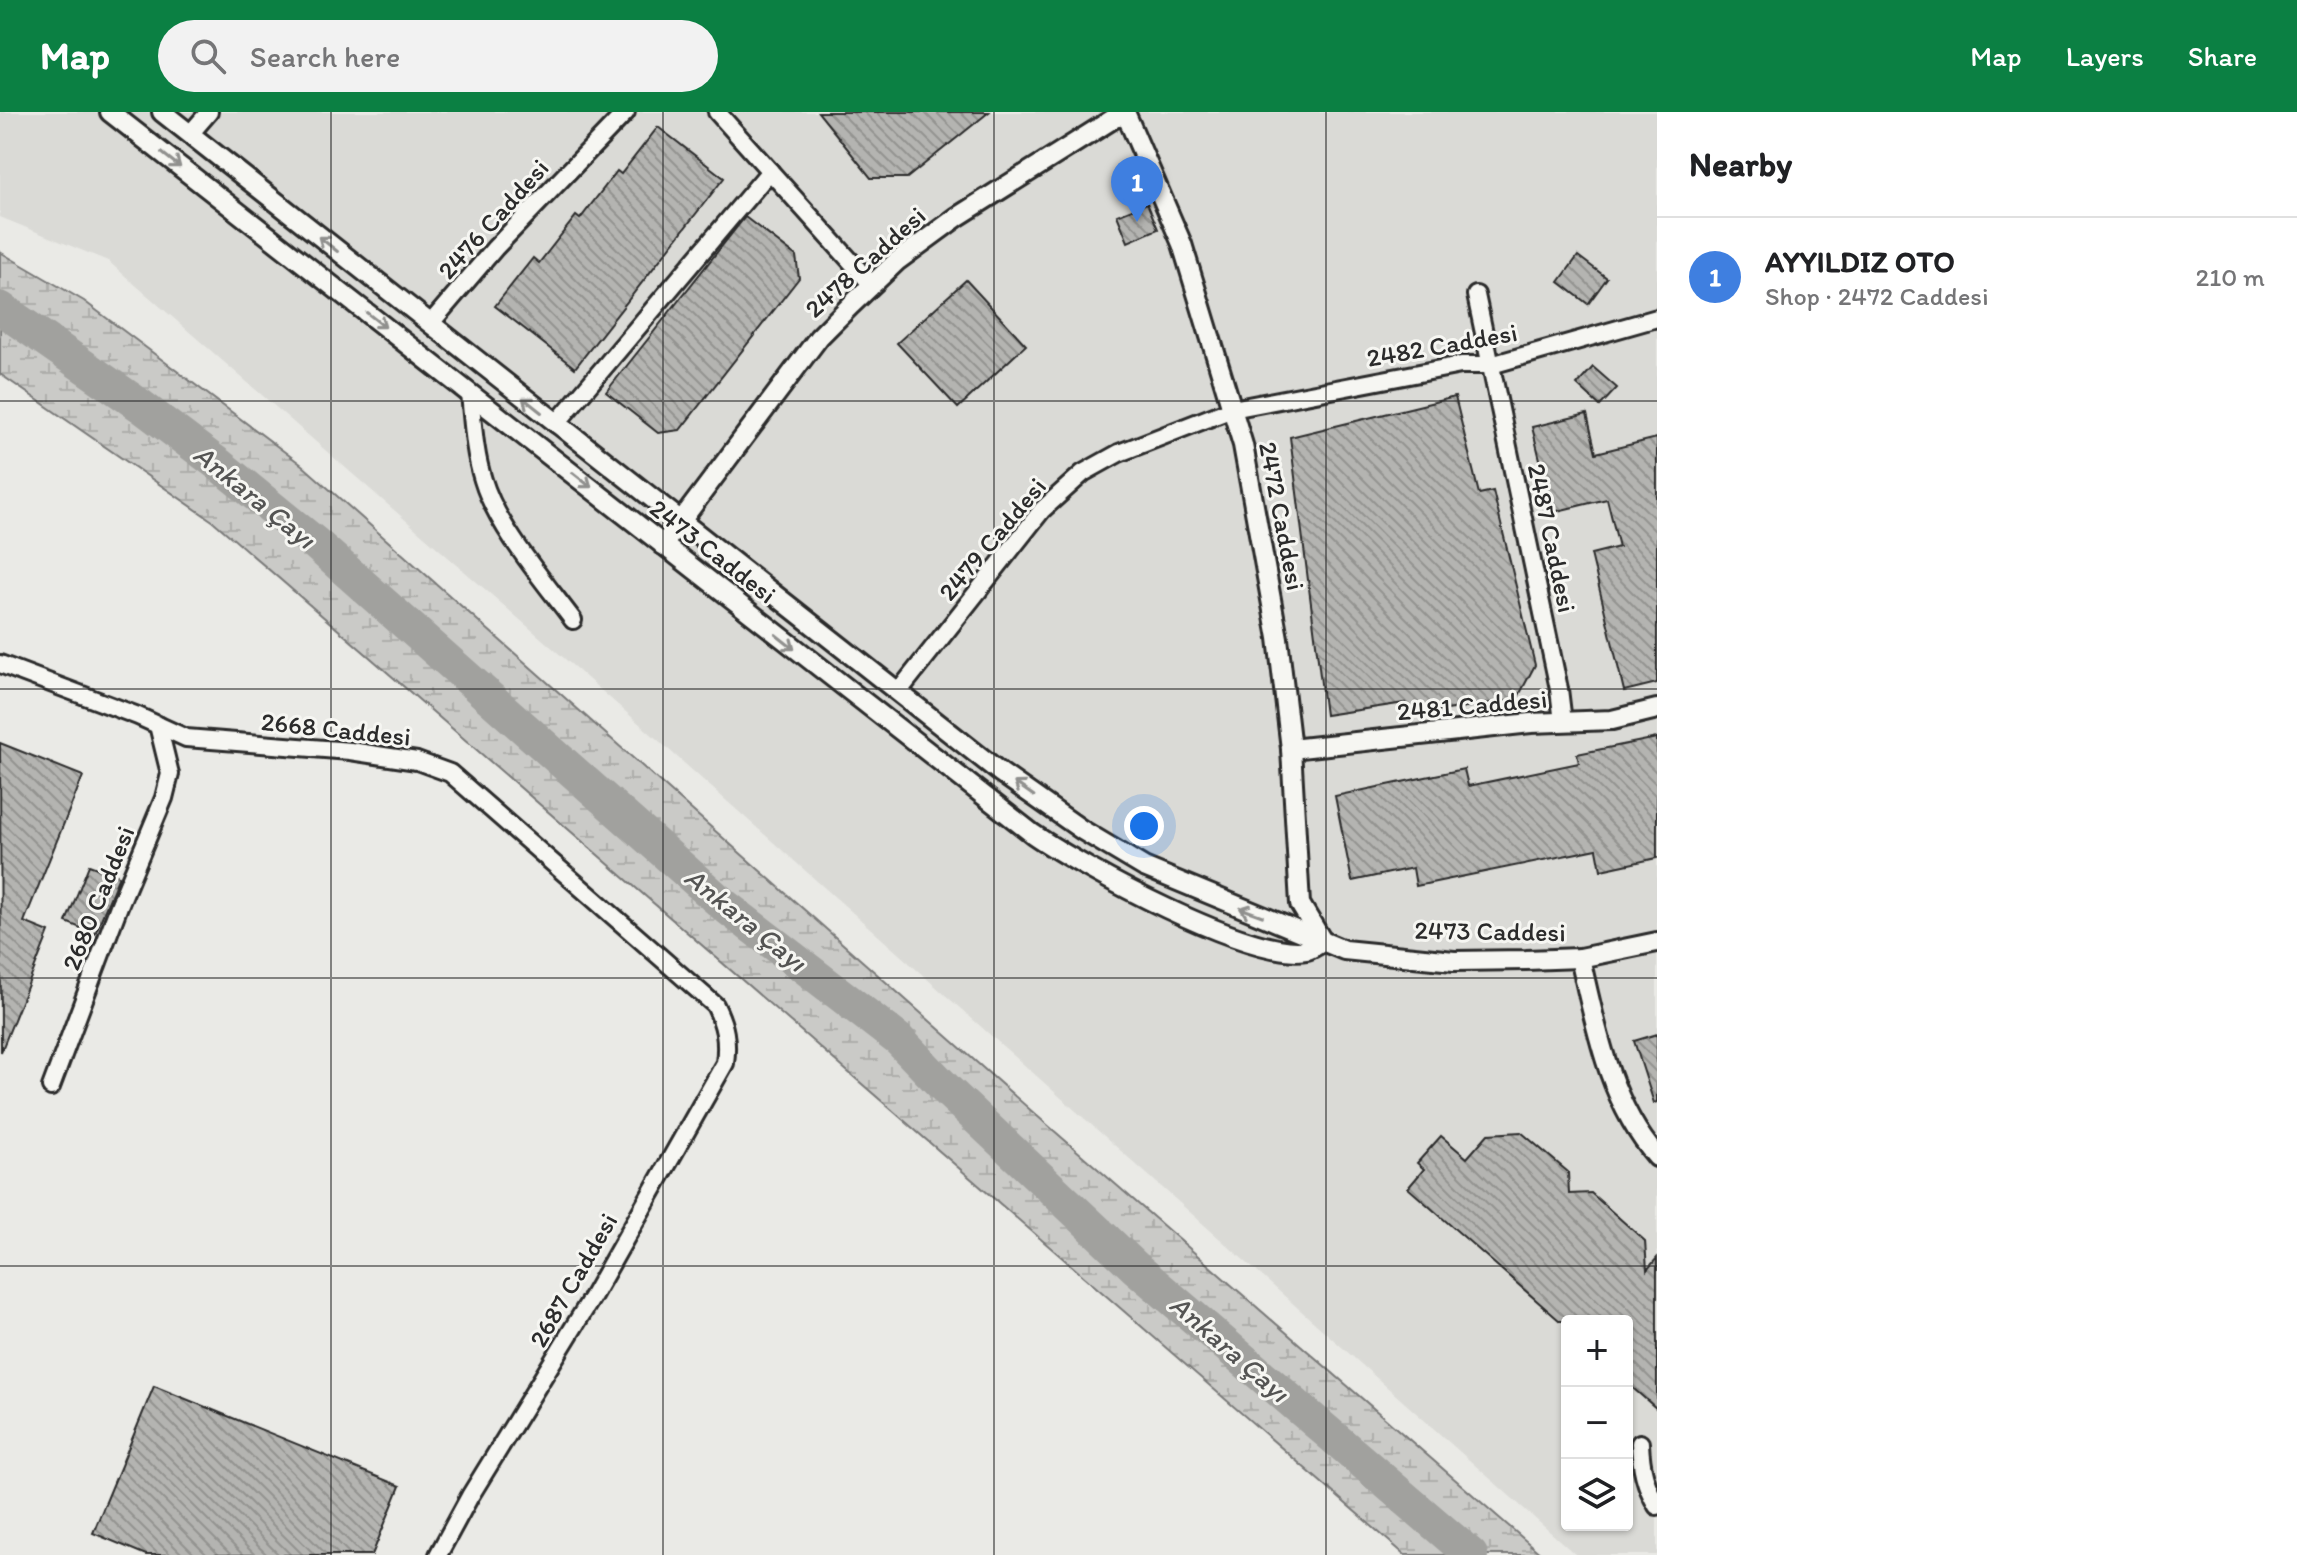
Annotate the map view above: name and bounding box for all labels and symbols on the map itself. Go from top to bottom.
one-way arrow [160,152,181,169]
street label: 2476 Caddesi [431,152,555,286]
pin: 1 [1111,156,1163,222]
street label: 2478 Caddesi [798,199,932,325]
one-way arrow [318,235,339,252]
one-way arrow [365,312,386,329]
street label: 2482 Caddesi [1364,316,1520,374]
one-way arrow [522,397,543,414]
water label: Ankara Çayı [187,437,324,557]
street label: 2472 Caddesi [1252,439,1312,593]
street label: 2487 Caddesi [1521,461,1583,615]
street label: 2479 Caddesi [931,471,1053,607]
one-way arrow [570,472,592,489]
street label: 2473 Caddesi [643,492,783,610]
one-way arrow [774,633,795,650]
street label: 2481 Caddesi [1396,682,1548,728]
street label: 2668 Caddesi [260,705,412,753]
one-way arrow [1013,781,1035,797]
your location [1124,806,1164,846]
street label: 2680 Caddesi [55,821,141,975]
water label: Ankara Çayı [678,860,815,980]
one-way arrow [1239,904,1264,918]
street label: 2473 Caddesi [1414,914,1566,948]
street label: 2687 Caddesi [522,1207,624,1353]
water label: Ankara Çayı [1164,1287,1298,1410]

